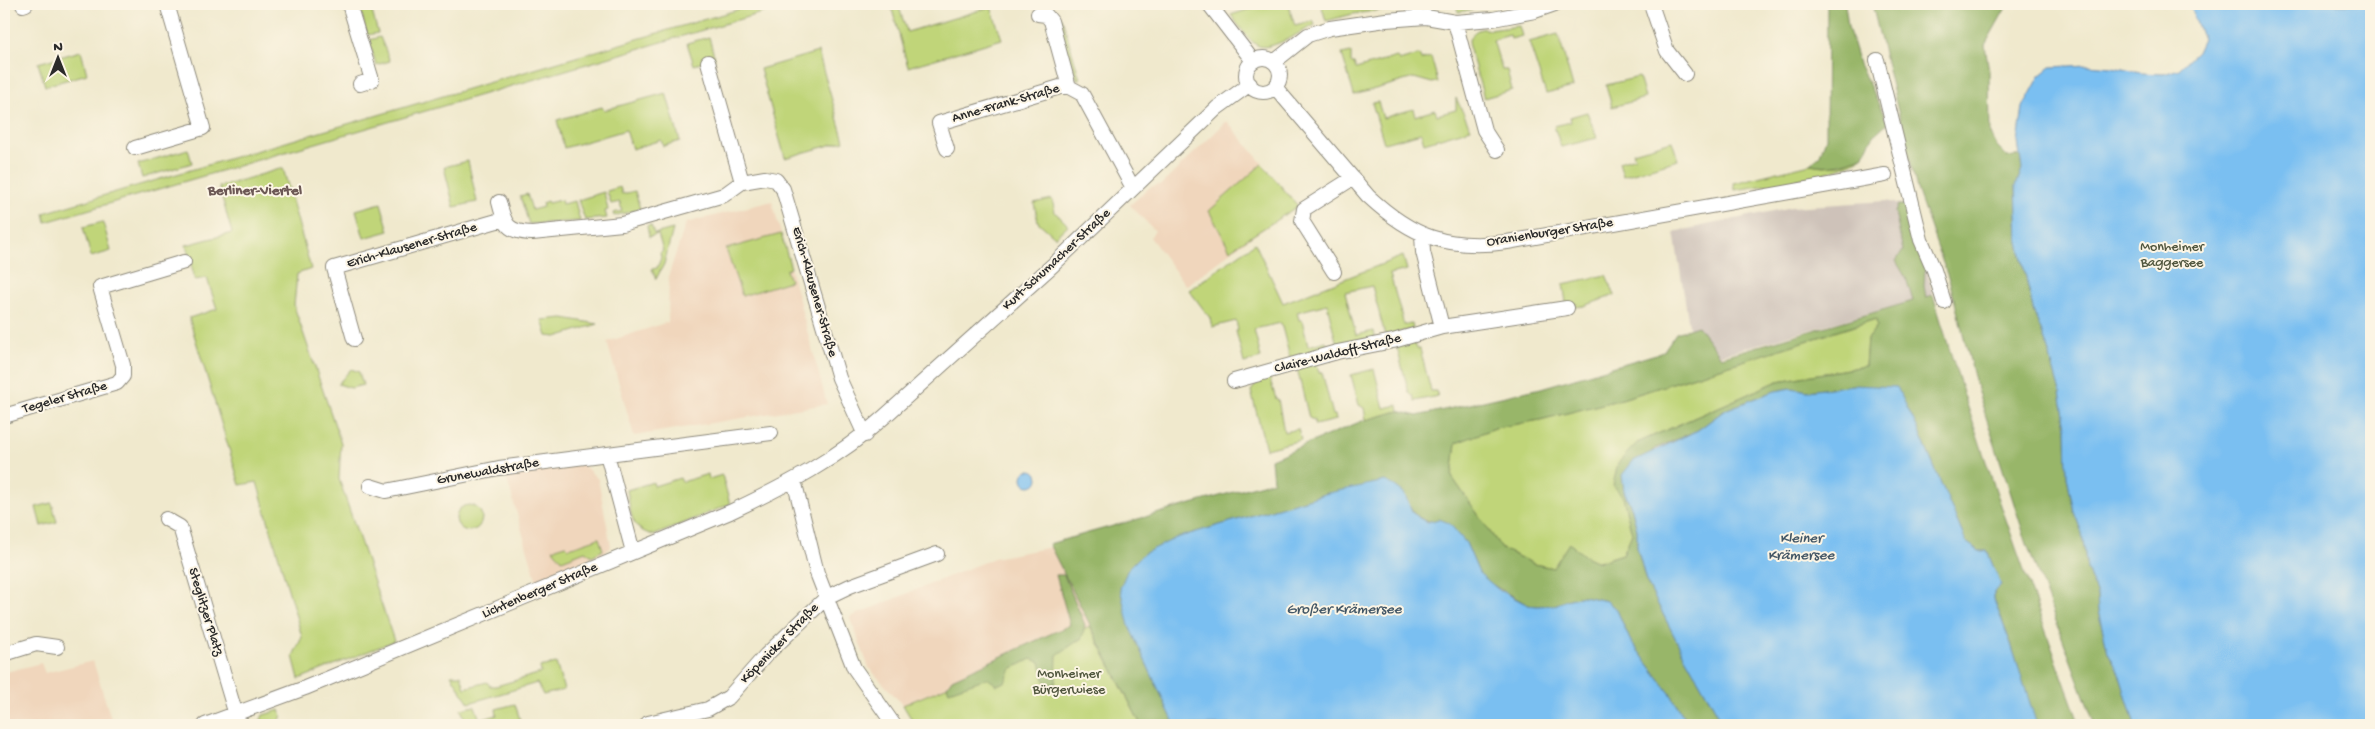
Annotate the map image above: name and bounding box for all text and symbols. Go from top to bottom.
north arrow [32,32,82,82]
text: N [53,39,63,56]
street label: Anne-Frank-Straße [950,80,1062,127]
district label: Berliner-Viertel [207,182,303,200]
street label: Kurt-Schumacher-Straße [999,205,1115,315]
street label: Oranienburger Straße [1486,214,1615,251]
street label: Erich-Klausener-Straße [345,219,480,273]
street label: Erich-Klausener-Straße [787,225,841,360]
park label: Monheimer Baggersee [2140,239,2205,272]
street label: Claire-Waldoff-Straße [1273,330,1404,378]
street label: Tegeler Straße [20,378,110,418]
street label: Grunewaldstraße [436,455,541,489]
water label: Kleiner Krämersee [1768,530,1836,565]
street label: Lichtenberger Straße [480,559,601,623]
street label: Steglitzer Platz [184,566,227,659]
street label: Köpenicker Straße [737,599,823,688]
water label: Großer Krämersee [1287,601,1403,619]
park label: Monheimer Bürgerwiese [1032,666,1106,699]

